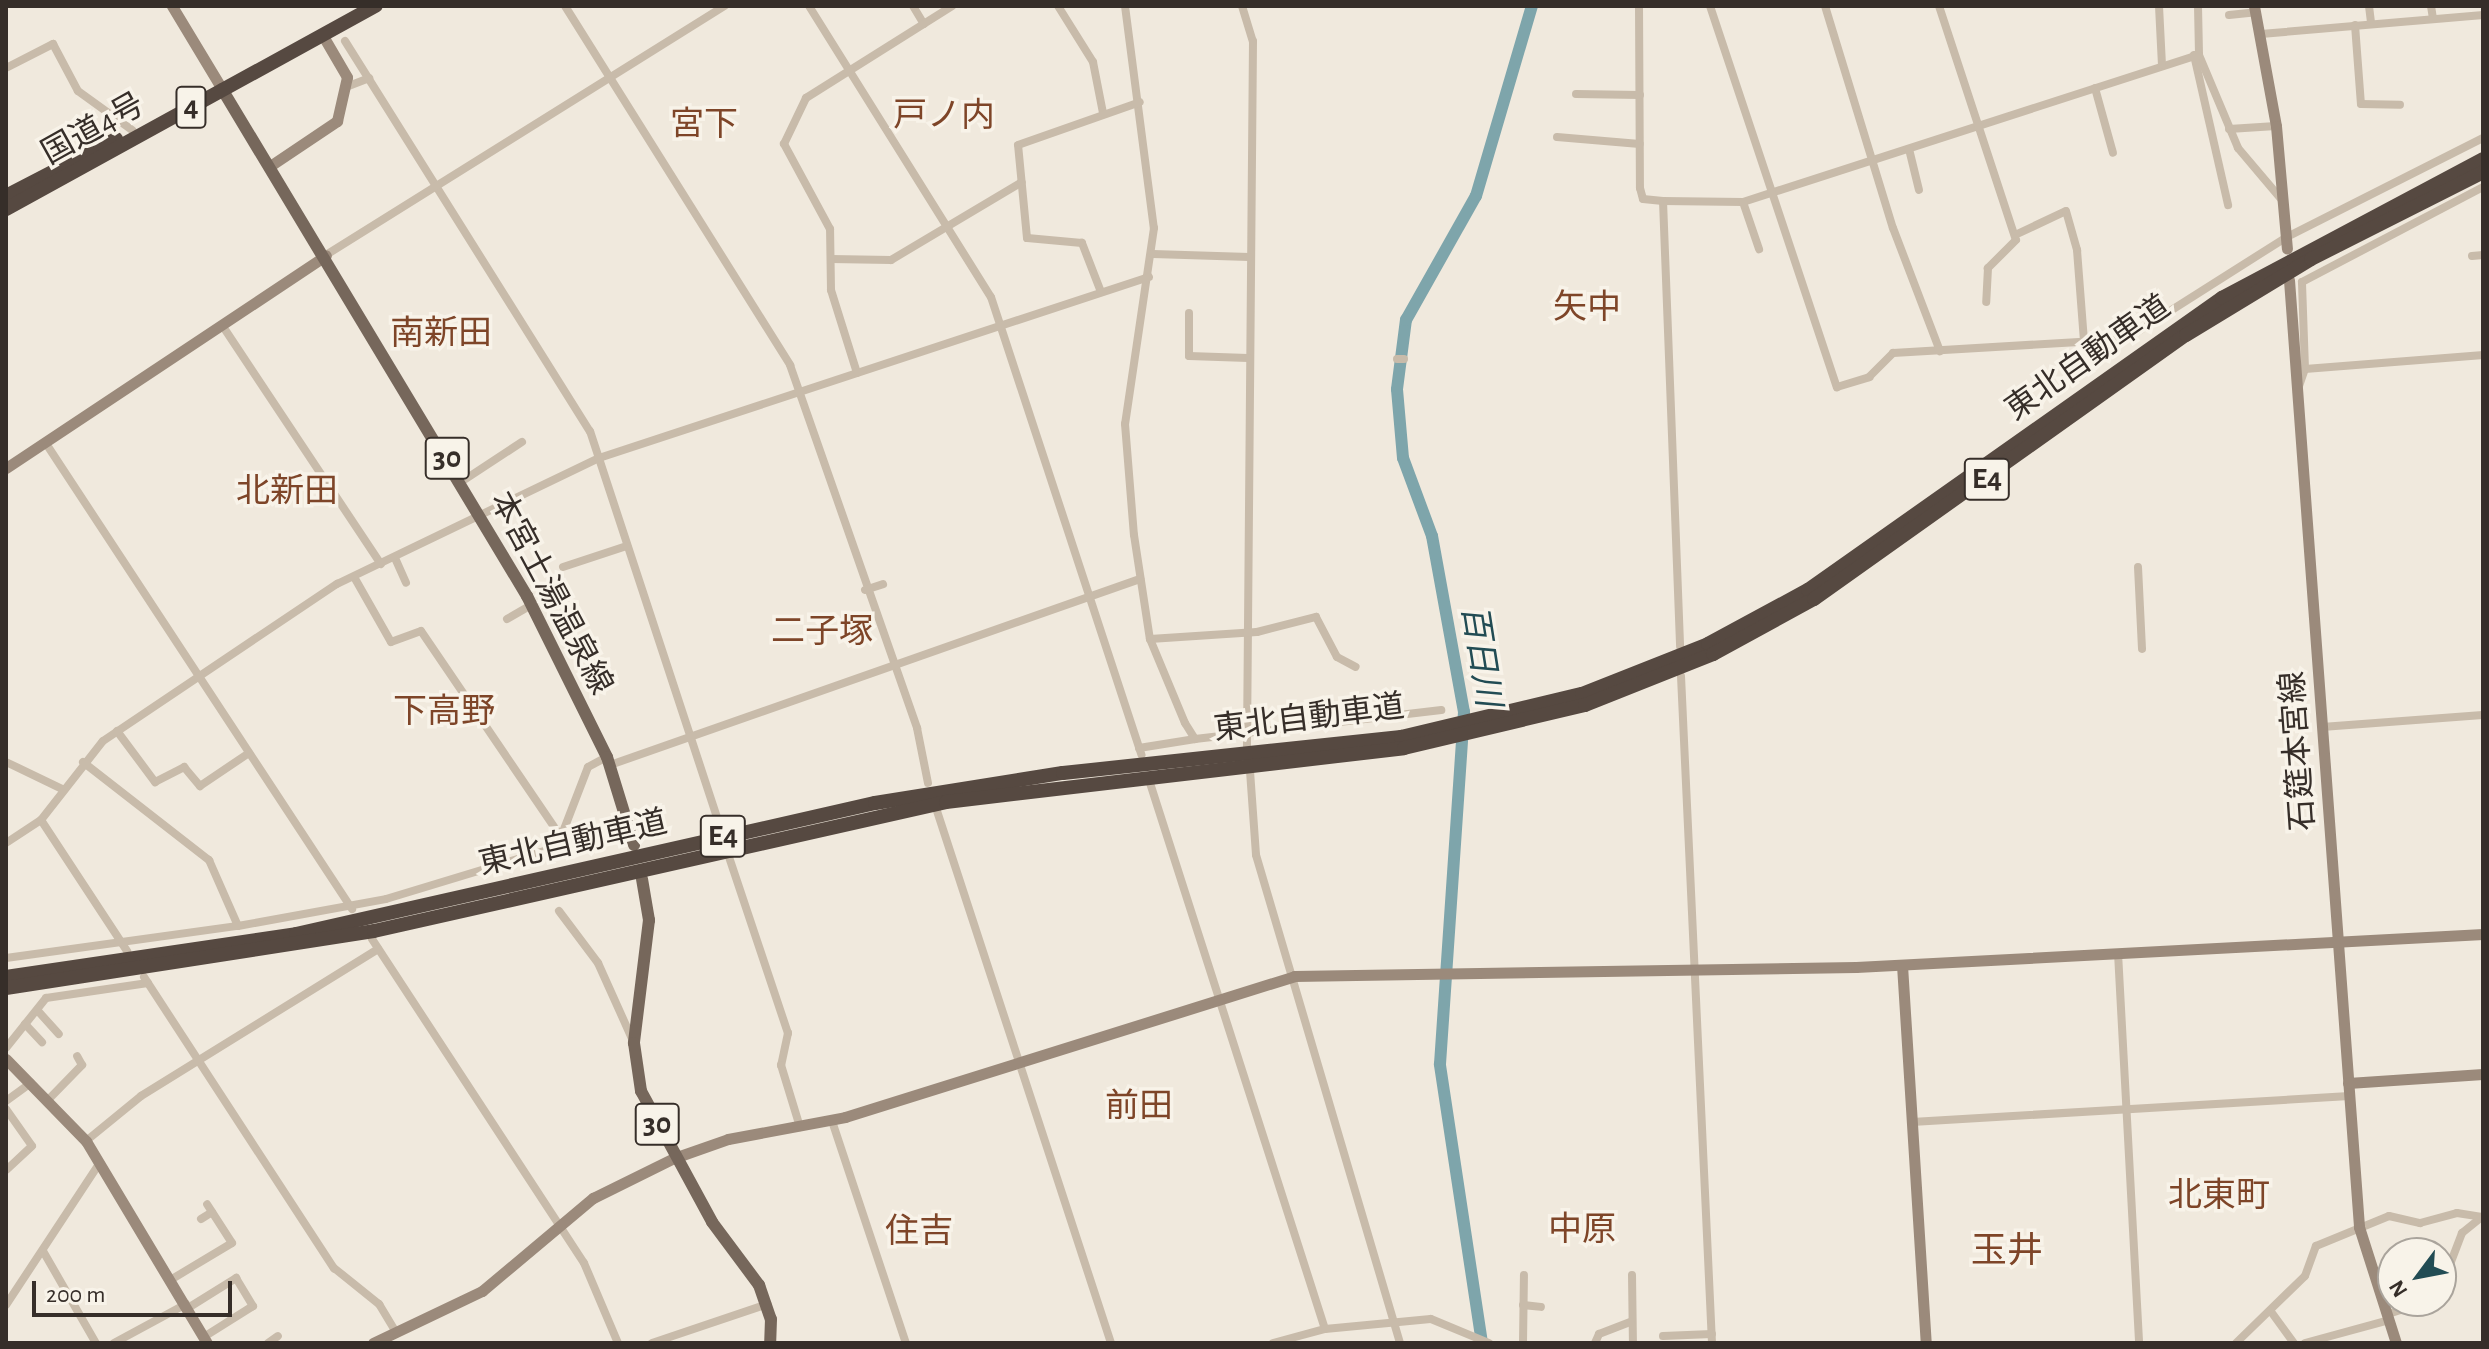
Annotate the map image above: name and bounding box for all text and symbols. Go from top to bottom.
road number: 4 [175,81,207,133]
street label: 国道4号 [35,85,151,173]
district label: 戸ノ内 [893,97,995,137]
district label: 宮下 [670,106,738,146]
street label: 東北自動車道 [1998,287,2178,429]
district label: 矢中 [1553,289,1621,329]
district label: 南新田 [390,315,492,355]
road number: 30 [423,432,471,484]
road number: E4 [1963,453,2011,505]
district label: 北新田 [236,473,338,513]
street label: 本宮土湯温泉線 [481,485,621,701]
water label: 百日川 [1452,602,1508,710]
district label: 二子塚 [771,613,873,653]
street label: 石筵本宮線 [2273,670,2323,832]
street label: 東北自動車道 [1211,687,1407,749]
district label: 下高野 [393,693,495,733]
street label: 東北自動車道 [475,803,671,883]
road number: E4 [699,810,747,862]
district label: 前田 [1105,1088,1173,1128]
road number: 30 [633,1098,681,1150]
district label: 北東町 [2168,1177,2270,1217]
district label: 中原 [1548,1211,1616,1251]
district label: 住吉 [885,1213,953,1253]
district label: 玉井 [1971,1230,2043,1274]
north arrow [2377,1237,2457,1317]
scale bar [36,1265,236,1315]
text: N [2385,1276,2412,1301]
text: 200 m [46,1283,105,1307]

